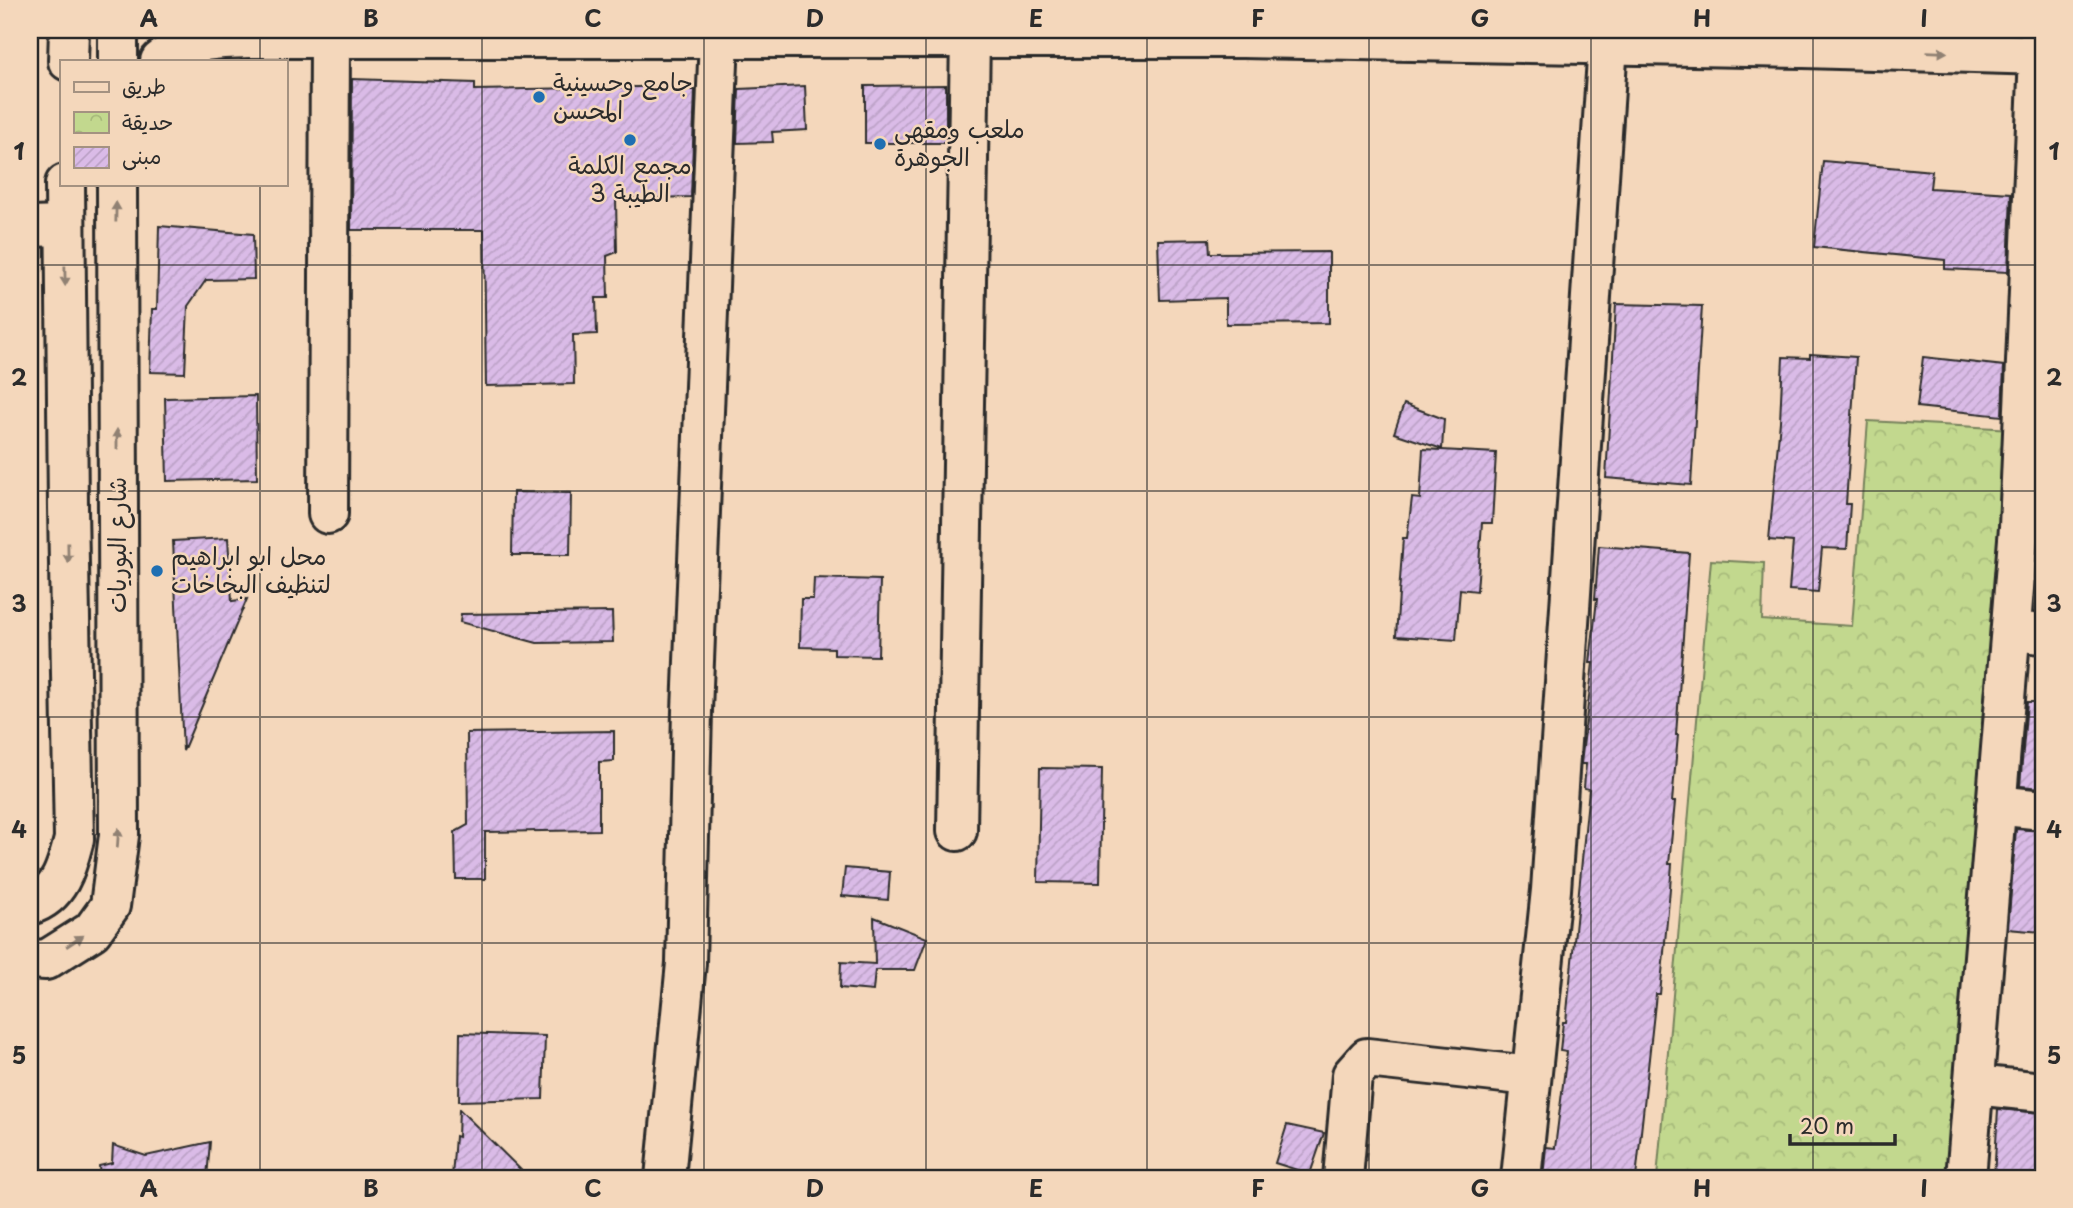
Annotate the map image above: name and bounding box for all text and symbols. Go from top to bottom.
text: A [140,0,158,35]
text: B [363,0,379,35]
text: C [584,0,602,35]
text: D [806,0,824,35]
text: E [1029,0,1043,35]
text: F [1251,0,1265,35]
text: G [1471,0,1489,35]
text: H [1693,0,1711,35]
text: I [1920,0,1928,35]
one-way arrow [1927,46,1949,57]
legend [60,60,287,186]
place label: جامع وحسينية المحسن [553,63,693,127]
text: طريق [122,69,166,101]
marker: جامع وحسينية المحسن [531,89,547,105]
text: حديقة [122,105,173,137]
place label: ملعب ومقهى الجوهرة [894,110,1025,174]
marker: مجمع الكلمة الطيبة 3 [622,132,638,148]
text: 1 [14,133,25,168]
text: 1 [2049,133,2060,168]
marker: ملعب ومقهى الجوهرة [872,136,888,152]
text: مبنى [122,139,161,171]
place label: مجمع الكلمة الطيبة 3 [568,146,692,210]
one-way arrow [111,200,122,222]
one-way arrow [59,266,71,288]
text: 2 [11,359,27,394]
text: 2 [2046,359,2062,394]
one-way arrow [111,428,123,450]
street label: شارع البوريات [98,477,135,613]
place label: محل ابو ابراهيم لتنظيف البخاخات [171,537,331,601]
one-way arrow [62,542,74,564]
marker: محل ابو ابراهيم لتنظيف البخاخات [149,563,165,579]
text: 3 [11,585,27,620]
text: 3 [2046,585,2062,620]
text: 4 [11,811,27,846]
text: 4 [2046,811,2062,846]
one-way arrow [113,827,124,849]
one-way arrow [65,935,85,948]
text: 5 [12,1037,26,1072]
text: 5 [2047,1037,2061,1072]
scale bar [1790,1103,1895,1147]
text: 20 m [1800,1109,1854,1141]
text: A [140,1170,158,1205]
text: B [363,1170,379,1205]
text: C [584,1170,602,1205]
text: D [806,1170,824,1205]
text: E [1029,1170,1043,1205]
text: F [1251,1170,1265,1205]
text: G [1471,1170,1489,1205]
text: H [1693,1170,1711,1205]
text: I [1920,1170,1928,1205]

